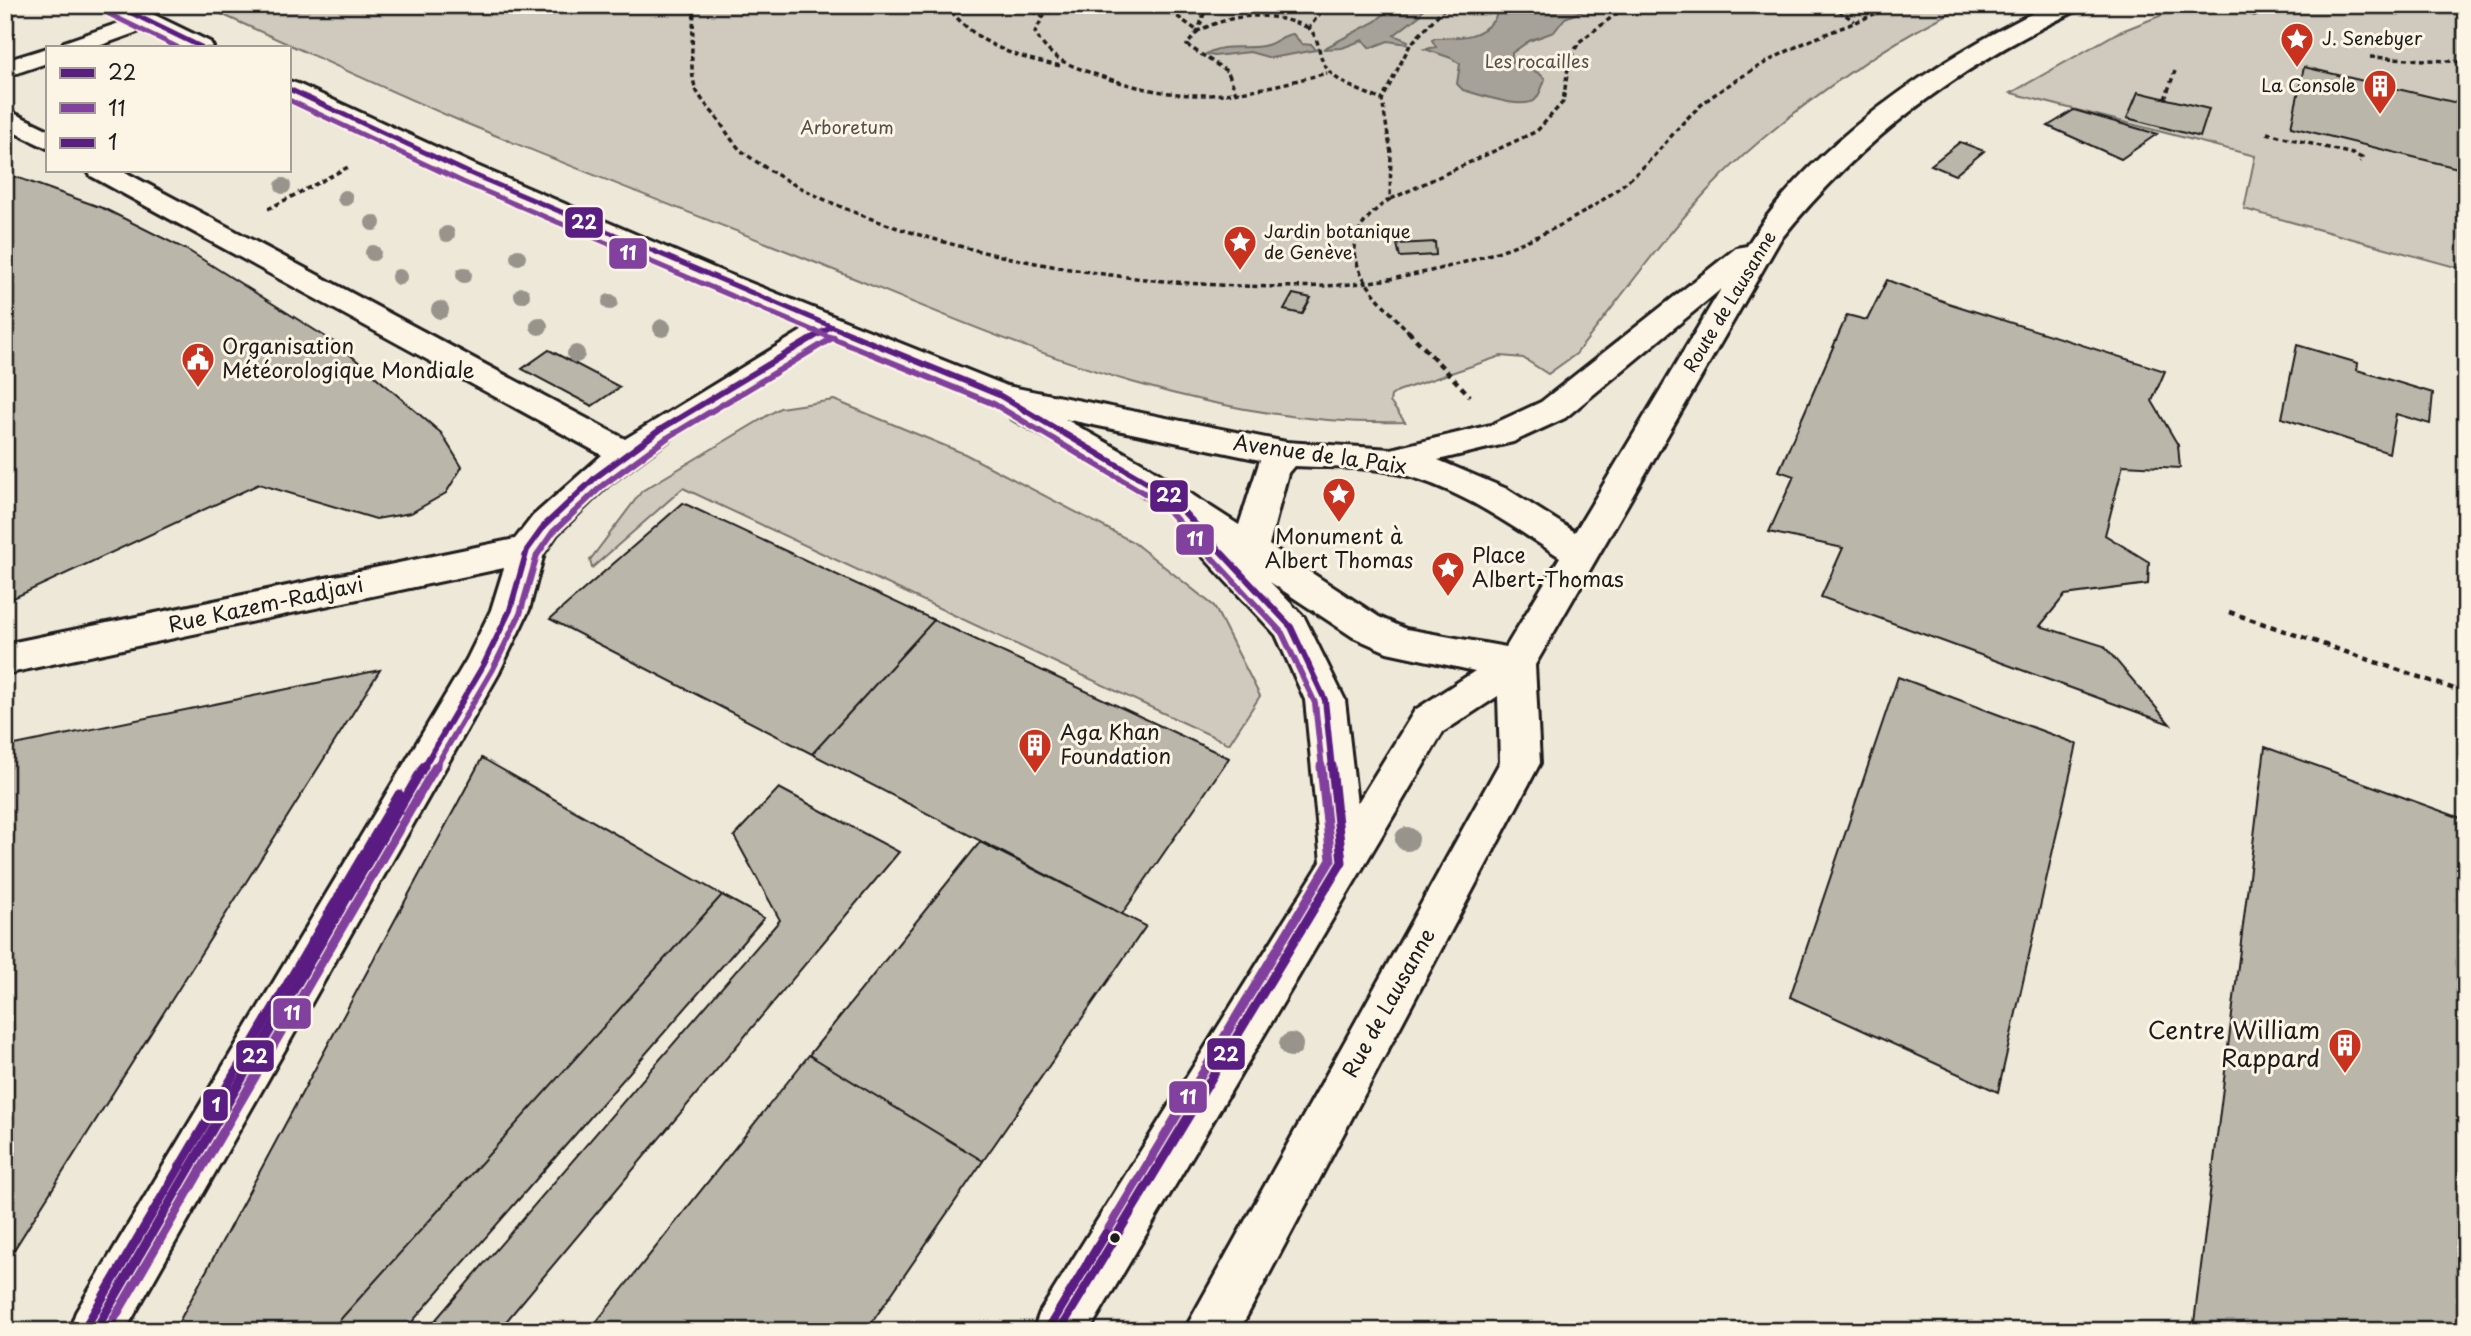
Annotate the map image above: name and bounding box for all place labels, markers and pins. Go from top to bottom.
place icon: J. Senebyer [2278,20,2316,69]
place label: J. Senebyer [2322,24,2423,51]
building icon: La Console [2361,67,2399,116]
place label: La Console [2261,71,2356,98]
place label: Jardin botanique de Genève [1264,217,1411,265]
place icon: Jardin botanique de Genève [1221,223,1259,272]
place label: Organisation Météorologique Mondiale [222,329,475,385]
public building icon: Organisation Météorologique Mondiale [179,340,217,389]
place icon: Monument à Albert Thomas [1320,475,1358,524]
place label: Monument à Albert Thomas [1265,519,1413,575]
place label: Place Albert-Thomas [1472,538,1624,594]
place icon: Place Albert-Thomas [1429,549,1467,598]
place label: Aga Khan Foundation [1060,715,1171,771]
building icon: Aga Khan Foundation [1016,726,1054,775]
place label: Centre William Rappard [2148,1011,2320,1075]
building icon: Centre William Rappard [2326,1026,2364,1075]
unlabelled marker [1108,1231,1122,1245]

